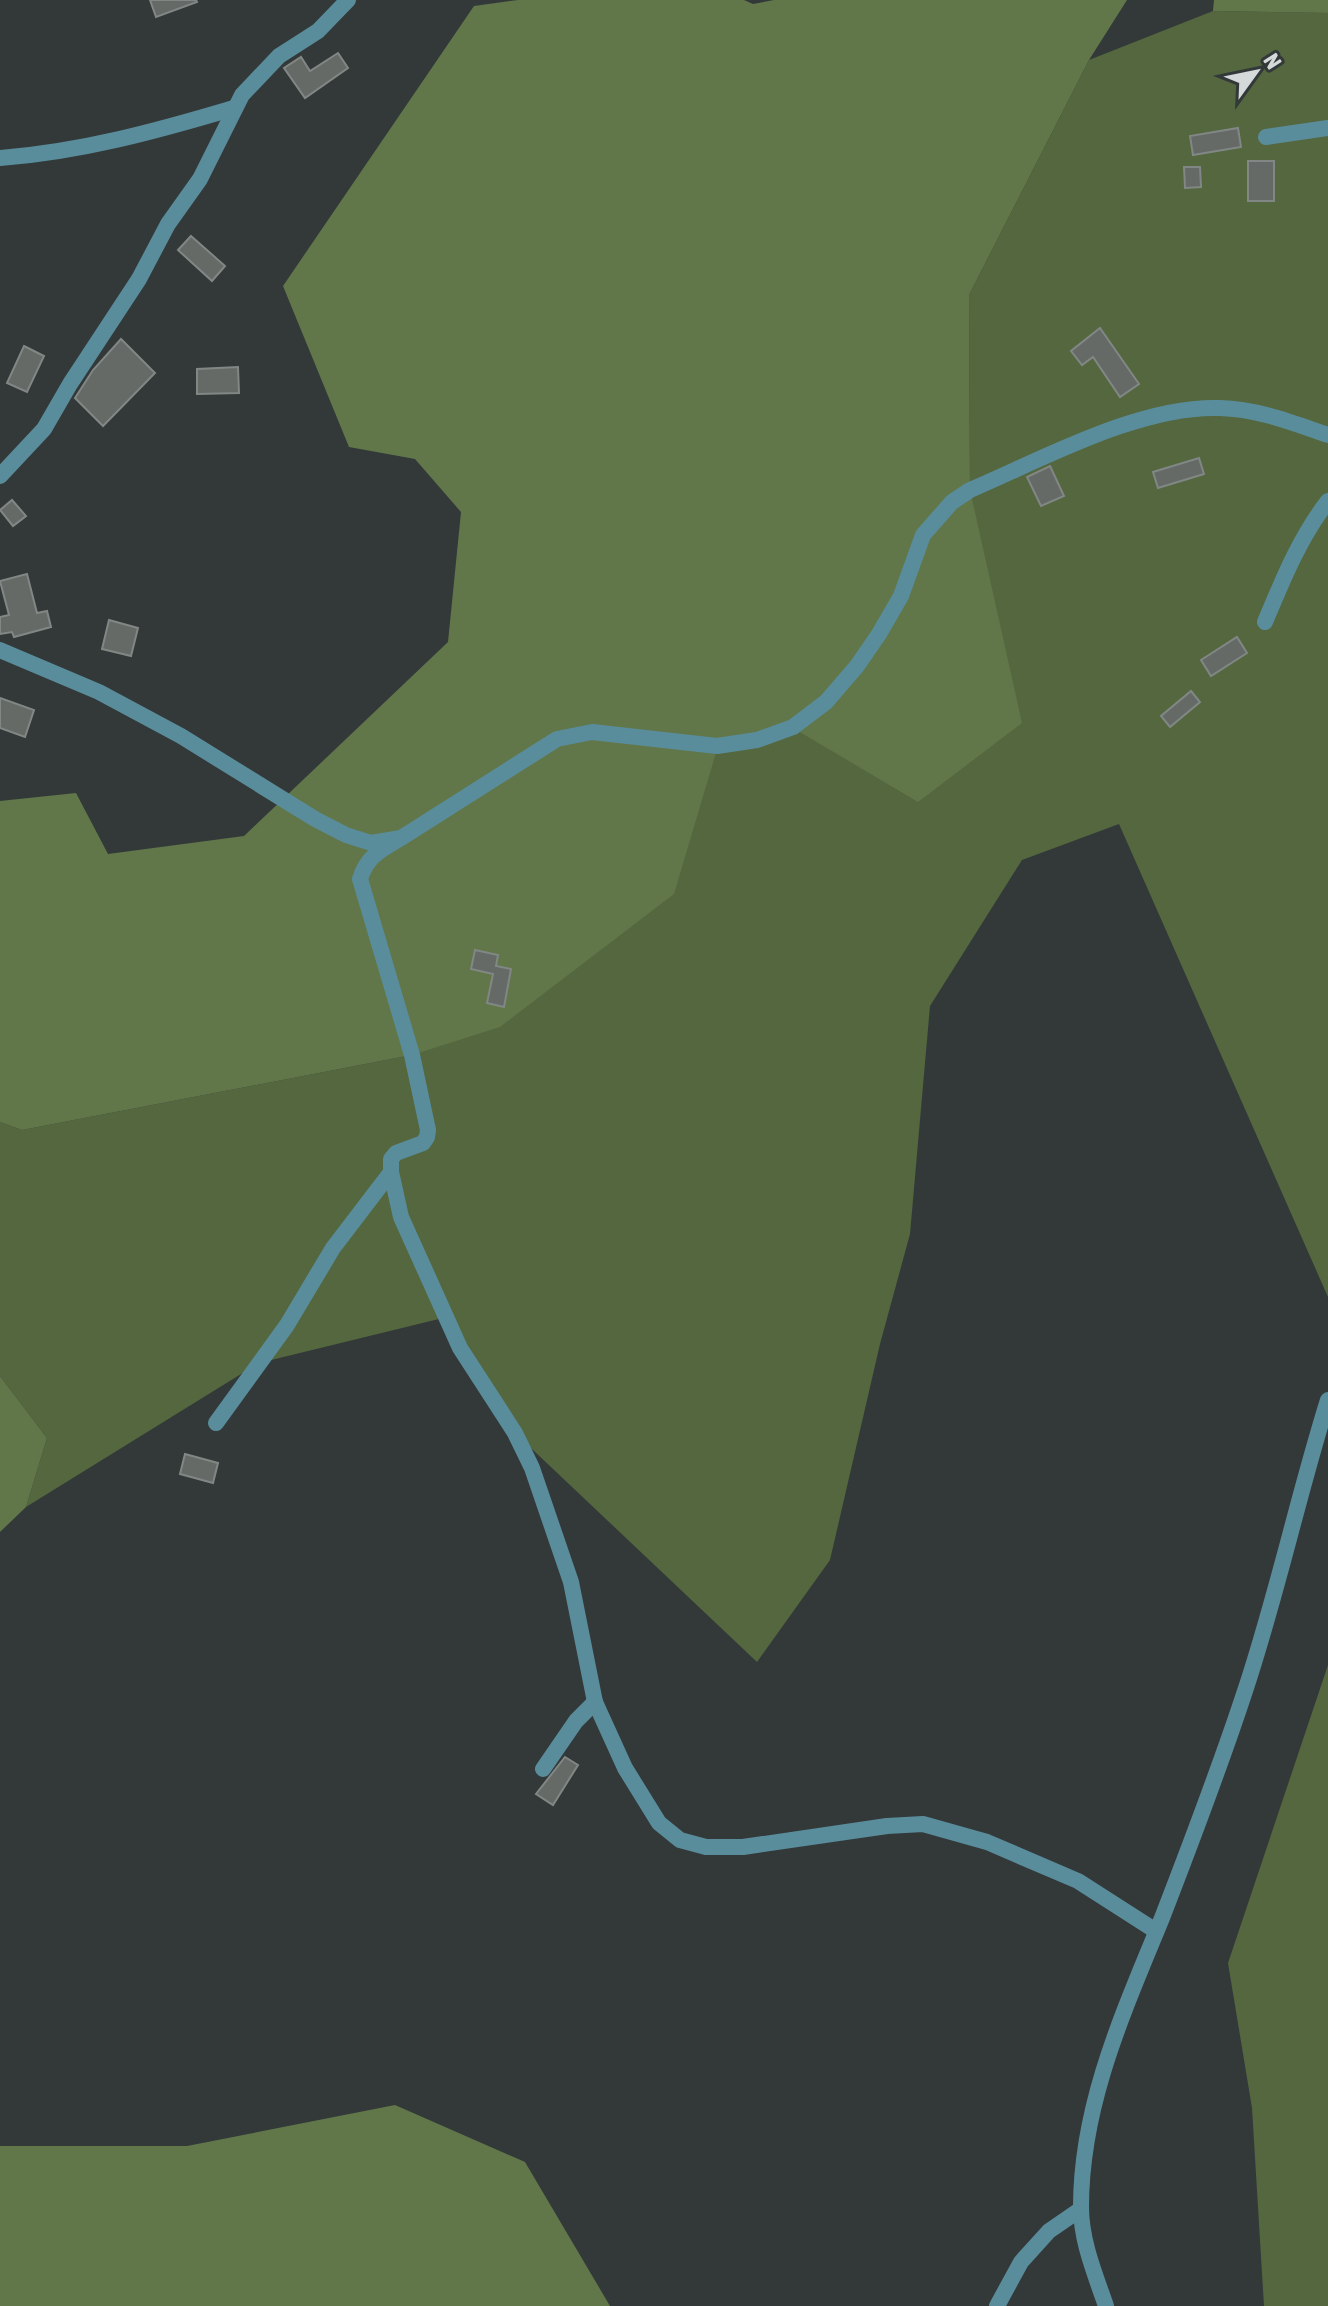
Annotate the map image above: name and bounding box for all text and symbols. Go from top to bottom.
north arrow [1216,32,1296,112]
text: N [1258,49,1287,74]

